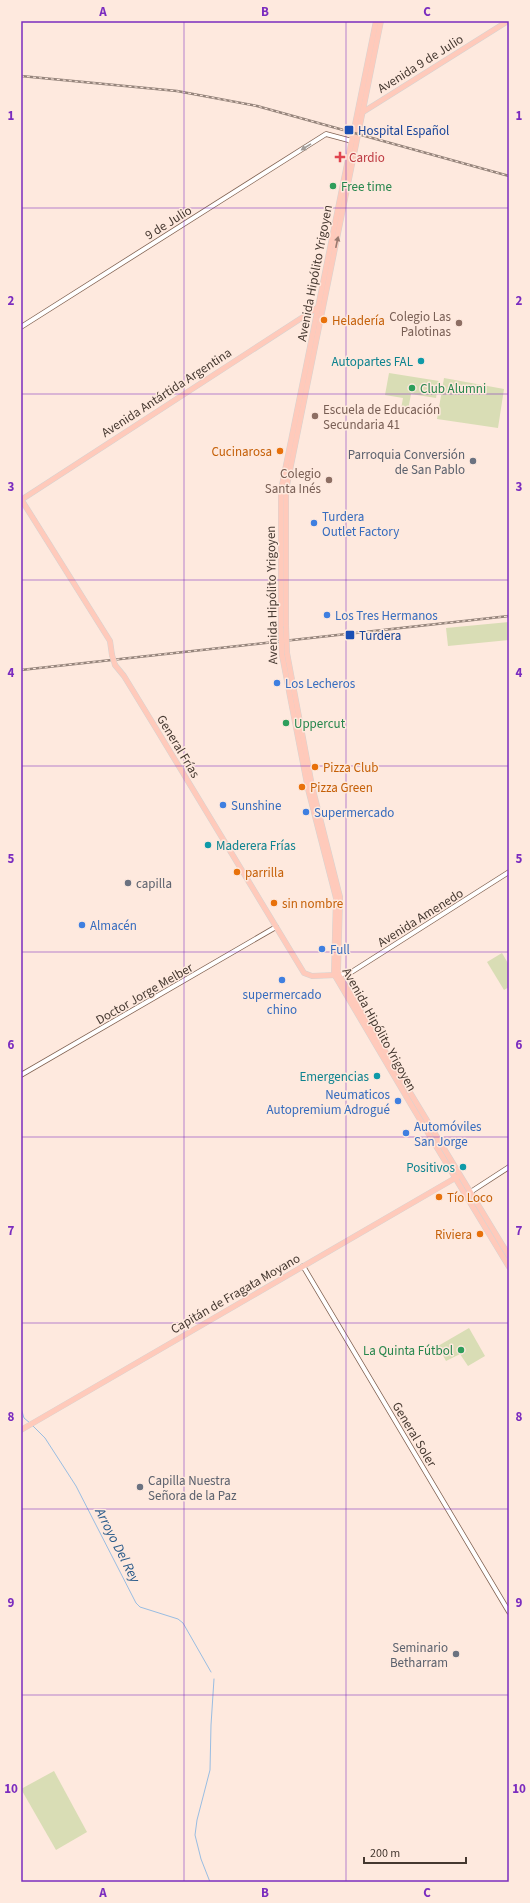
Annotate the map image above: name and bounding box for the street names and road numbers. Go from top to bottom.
street label: Avenida 9 de Julio [374,30,467,98]
street label: 9 de Julio [142,201,195,244]
street label: Avenida Hipólito Yrigoyen [293,203,337,343]
street label: Avenida Antártida Argentina [98,344,235,442]
street label: Avenida Hipólito Yrigoyen [262,525,282,665]
street label: General Frías [152,712,204,782]
street label: Avenida Amenedo [374,884,467,952]
street label: Doctor Jorge Melber [93,958,197,1029]
street label: Avenida Hipólito Yrigoyen [338,964,421,1095]
street label: Capitán de Fragata Moyano [167,1249,304,1338]
street label: General Soler [388,1399,441,1471]

